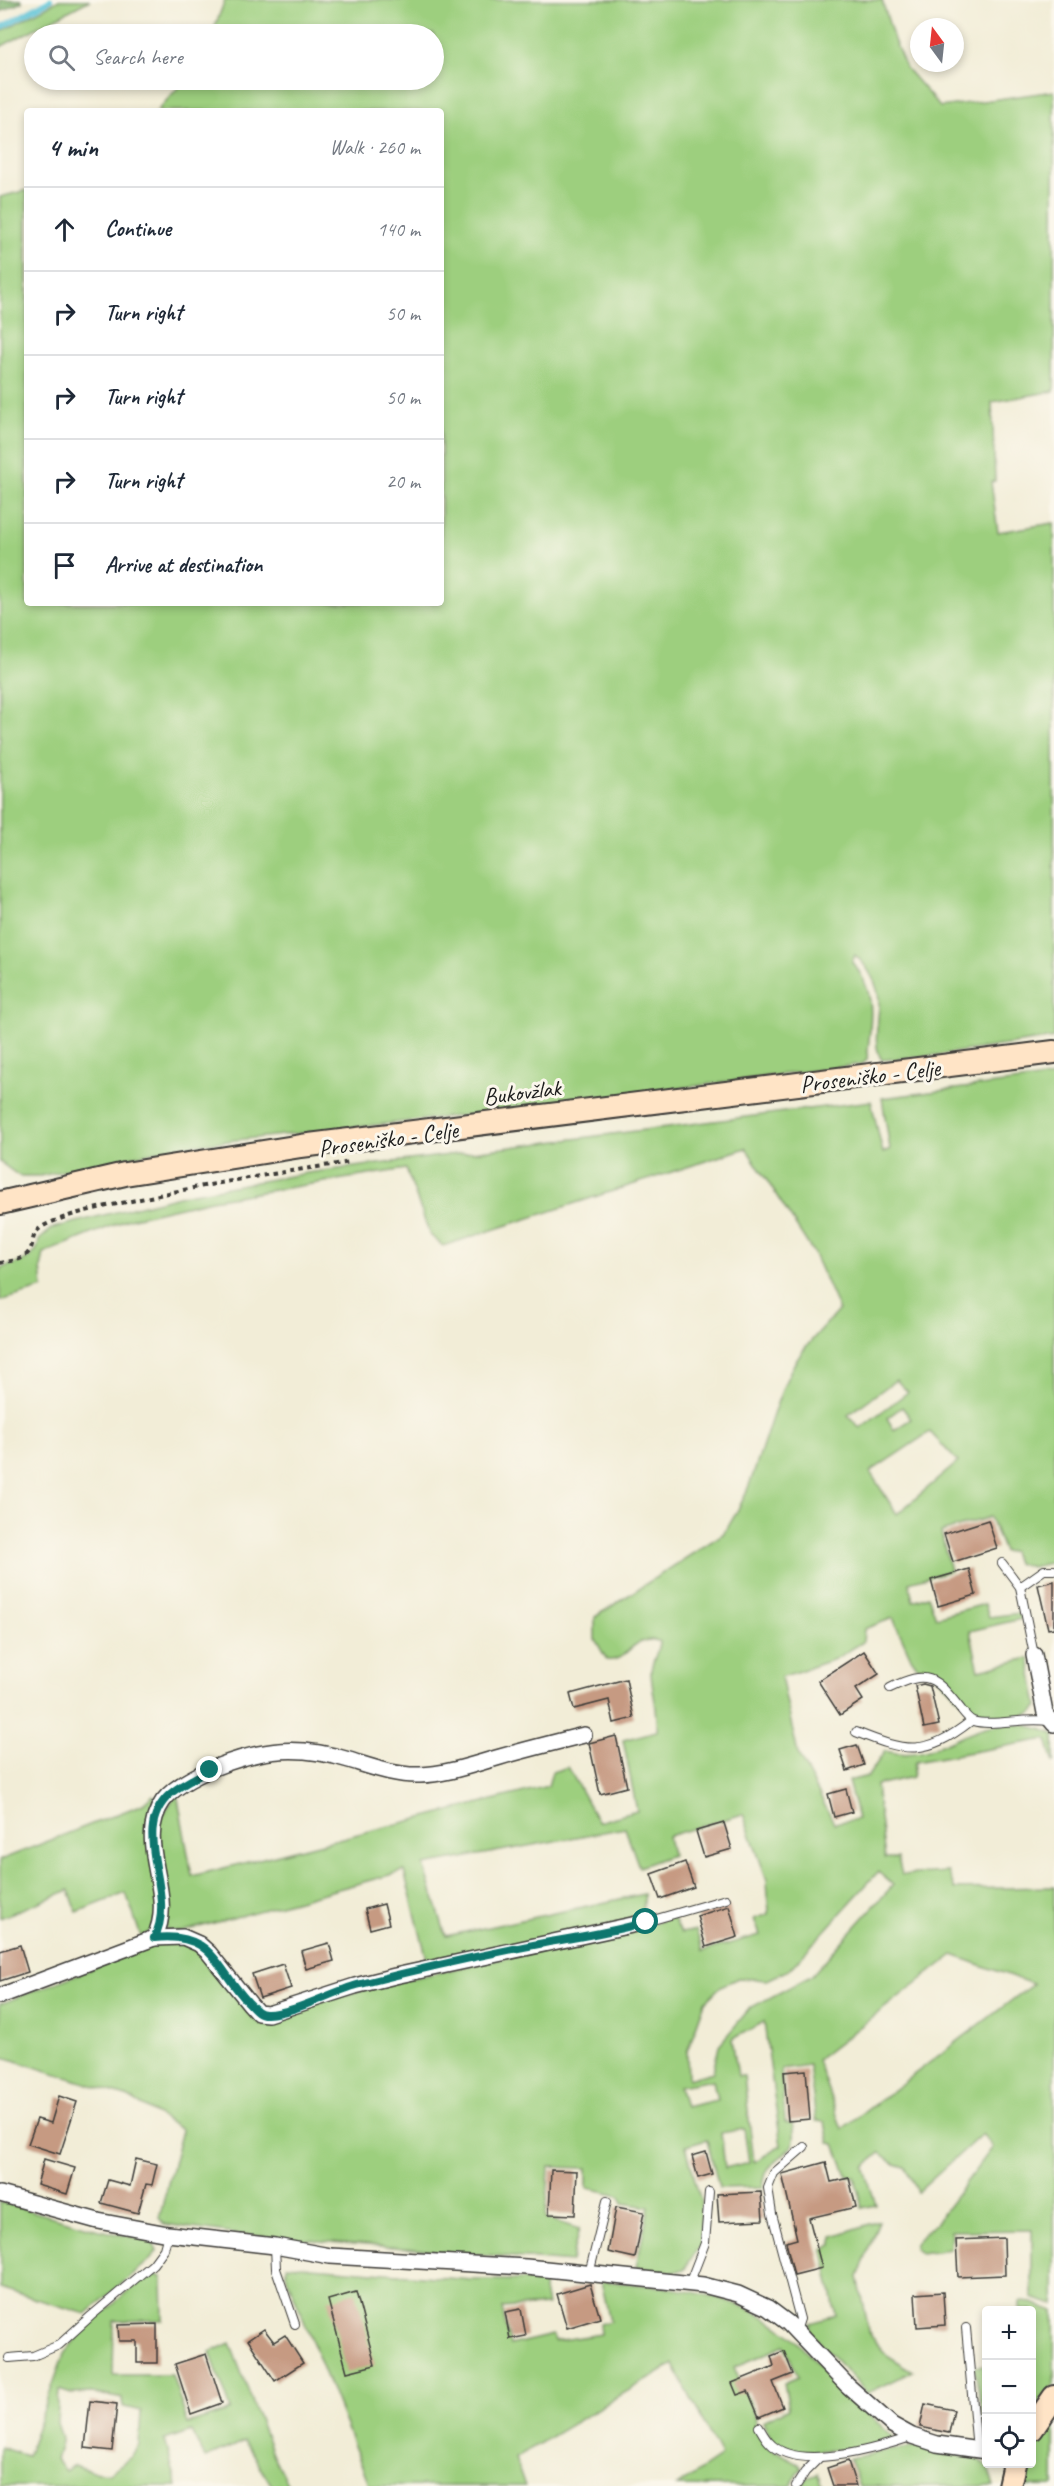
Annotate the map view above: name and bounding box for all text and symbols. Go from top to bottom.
north arrow [910,18,964,72]
search box [24,24,444,90]
icon: search [45,41,78,74]
text: Search here [93,43,183,71]
text: 4 min [48,131,98,164]
text: Walk · 260 m [330,135,420,160]
icon: ahead [48,213,81,246]
text: Continue [105,215,171,243]
text: 140 m [377,217,420,242]
icon: right [48,297,81,330]
text: Turn right [105,299,182,327]
text: 50 m [386,301,420,326]
icon: right [48,381,81,414]
text: Turn right [105,383,182,411]
text: 50 m [386,385,420,410]
icon: right [48,465,81,498]
text: Turn right [105,467,182,495]
text: 20 m [386,469,420,494]
icon: arrive [48,549,81,582]
text: Arrive at destination [105,551,262,579]
street label: Proseniško - Celje [798,1052,944,1099]
street label: Bukovžlak [482,1072,565,1112]
street label: Proseniško - Celje [316,1114,462,1164]
route end [196,1756,222,1782]
route start [632,1908,658,1934]
map controls [982,2306,1036,2468]
button: + [982,2306,1036,2360]
button: − [982,2360,1036,2414]
button: locate [982,2414,1036,2468]

